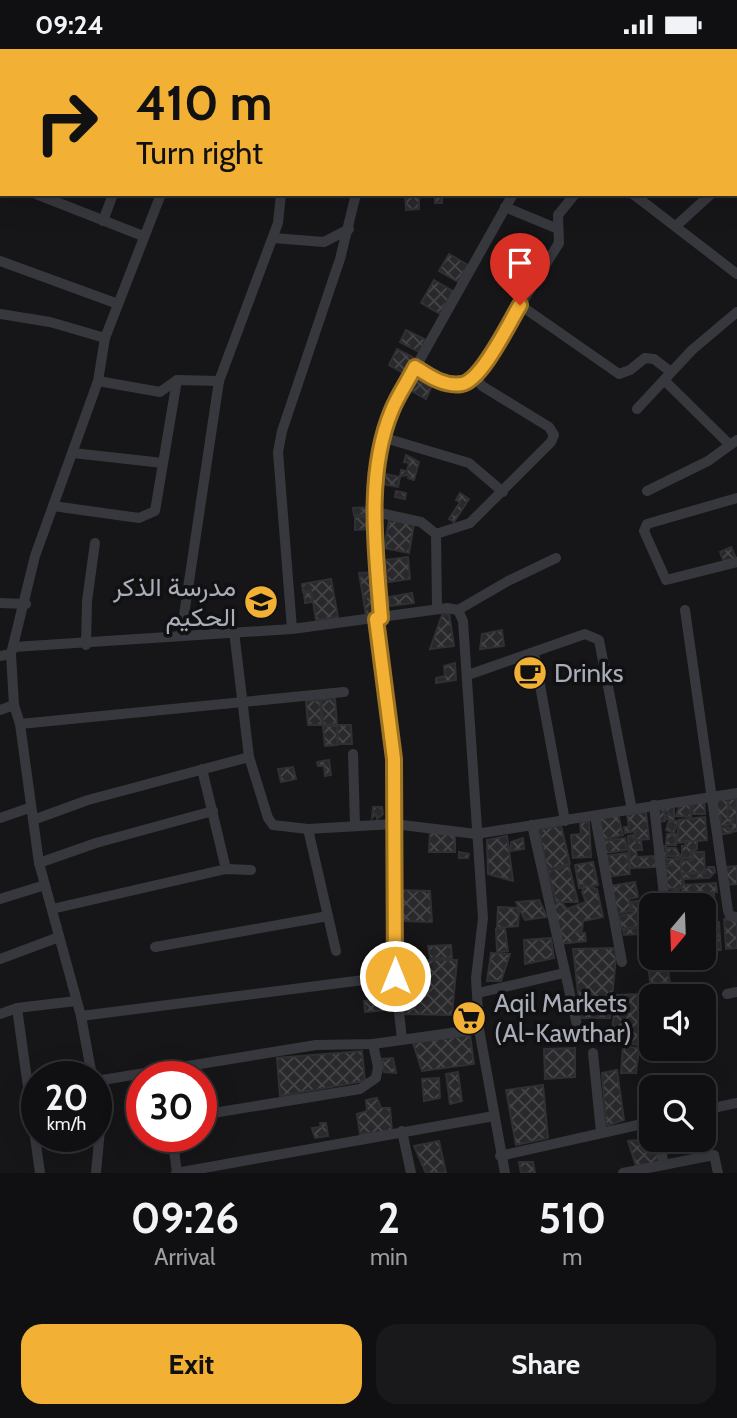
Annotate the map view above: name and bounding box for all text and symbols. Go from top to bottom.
text: 09:24 [35,9,104,41]
text: 410 m [136,73,272,132]
icon: right [21,77,112,168]
text: Turn right [136,133,263,172]
pin [490,233,550,305]
icon: arrive [501,244,539,282]
place label: مدرسة الذكر الحكيم [112,571,236,634]
school or university icon: مدرسة الذكر الحكيم [242,583,280,621]
cafe icon: Drinks [511,654,549,692]
place label: Drinks [554,657,624,689]
north arrow [639,893,716,969]
map controls [639,893,716,1152]
position arrow [358,939,432,1013]
button: sound [639,984,716,1061]
place label: Aqil Markets (Al-Kawthar) [494,987,632,1049]
supermarket icon: Aqil Markets (Al-Kawthar) [450,999,488,1037]
speed limit sign: 30 [126,1061,217,1152]
button: search [639,1075,716,1152]
text: 20 [45,1076,88,1119]
text: km/h [47,1113,86,1135]
text: 09:26 [131,1192,239,1244]
text: 2 [378,1192,400,1244]
text: 510 [539,1192,606,1244]
text: Arrival [154,1243,216,1271]
text: min [370,1243,408,1271]
text: m [562,1243,582,1271]
button: Exit [21,1324,362,1404]
button: Share [376,1324,716,1404]

